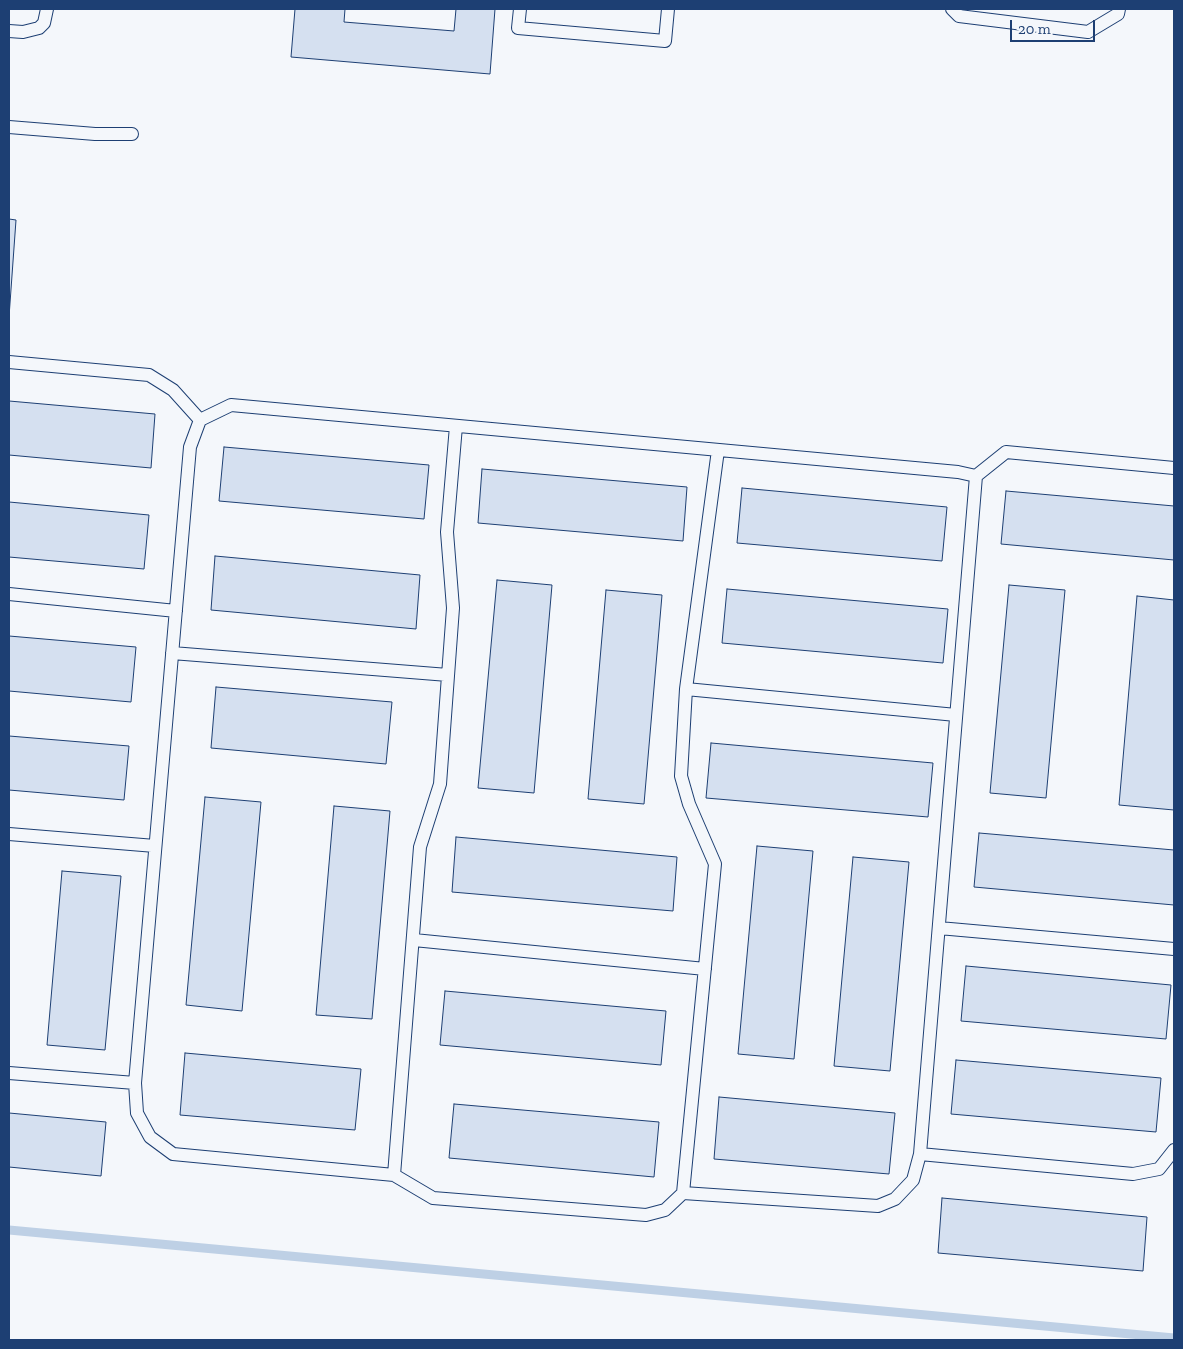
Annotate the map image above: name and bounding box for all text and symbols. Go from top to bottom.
scale bar [1013,10,1098,42]
text: 20 m [1018,20,1051,38]

